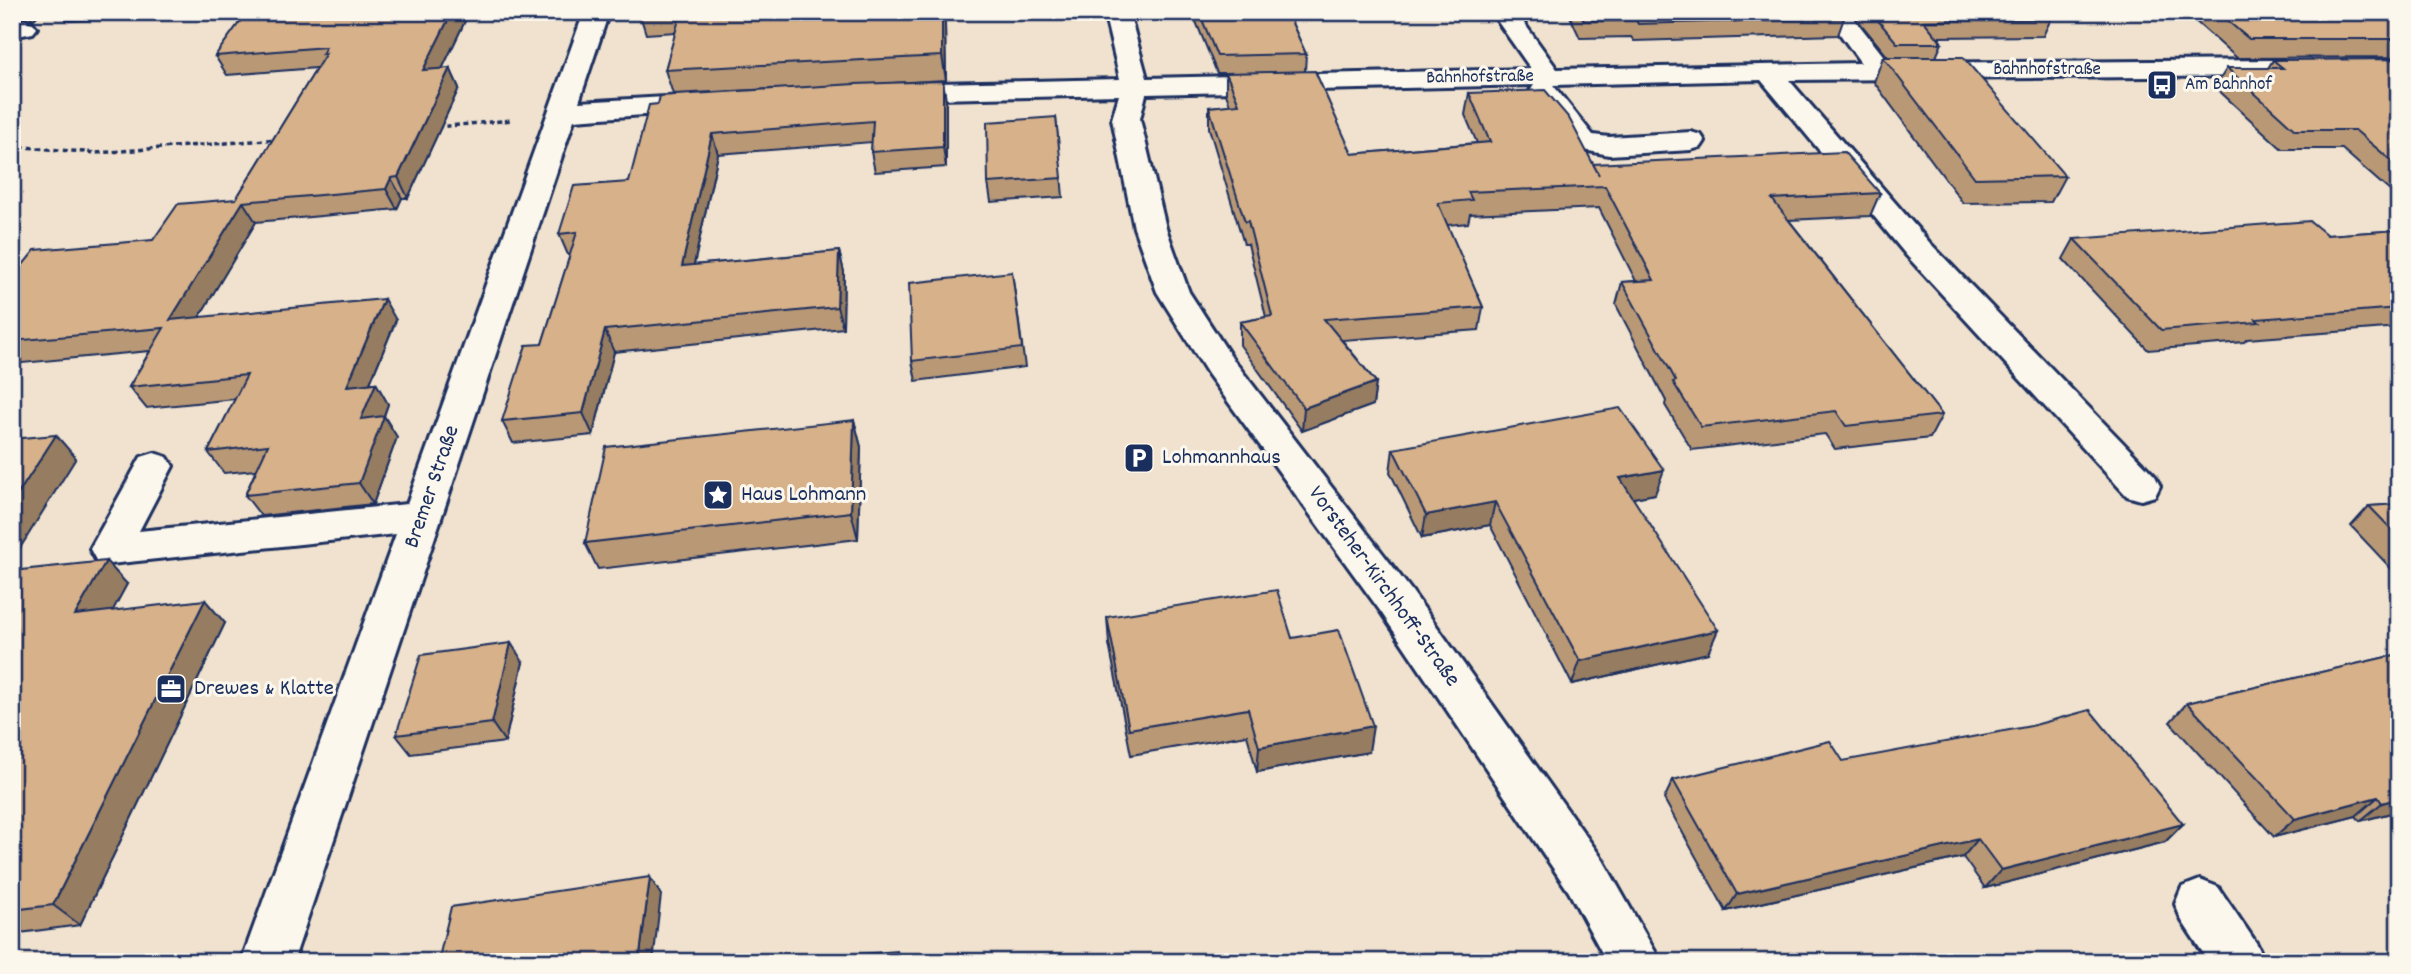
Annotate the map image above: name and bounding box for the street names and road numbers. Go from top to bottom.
street label: Bahnhofstraße [1993,57,2101,84]
street label: Bahnhofstraße [1426,64,1534,92]
street label: Bremer Straße [397,421,469,553]
street label: Vorsteher-Kirchhoff-Straße [1299,480,1467,694]

